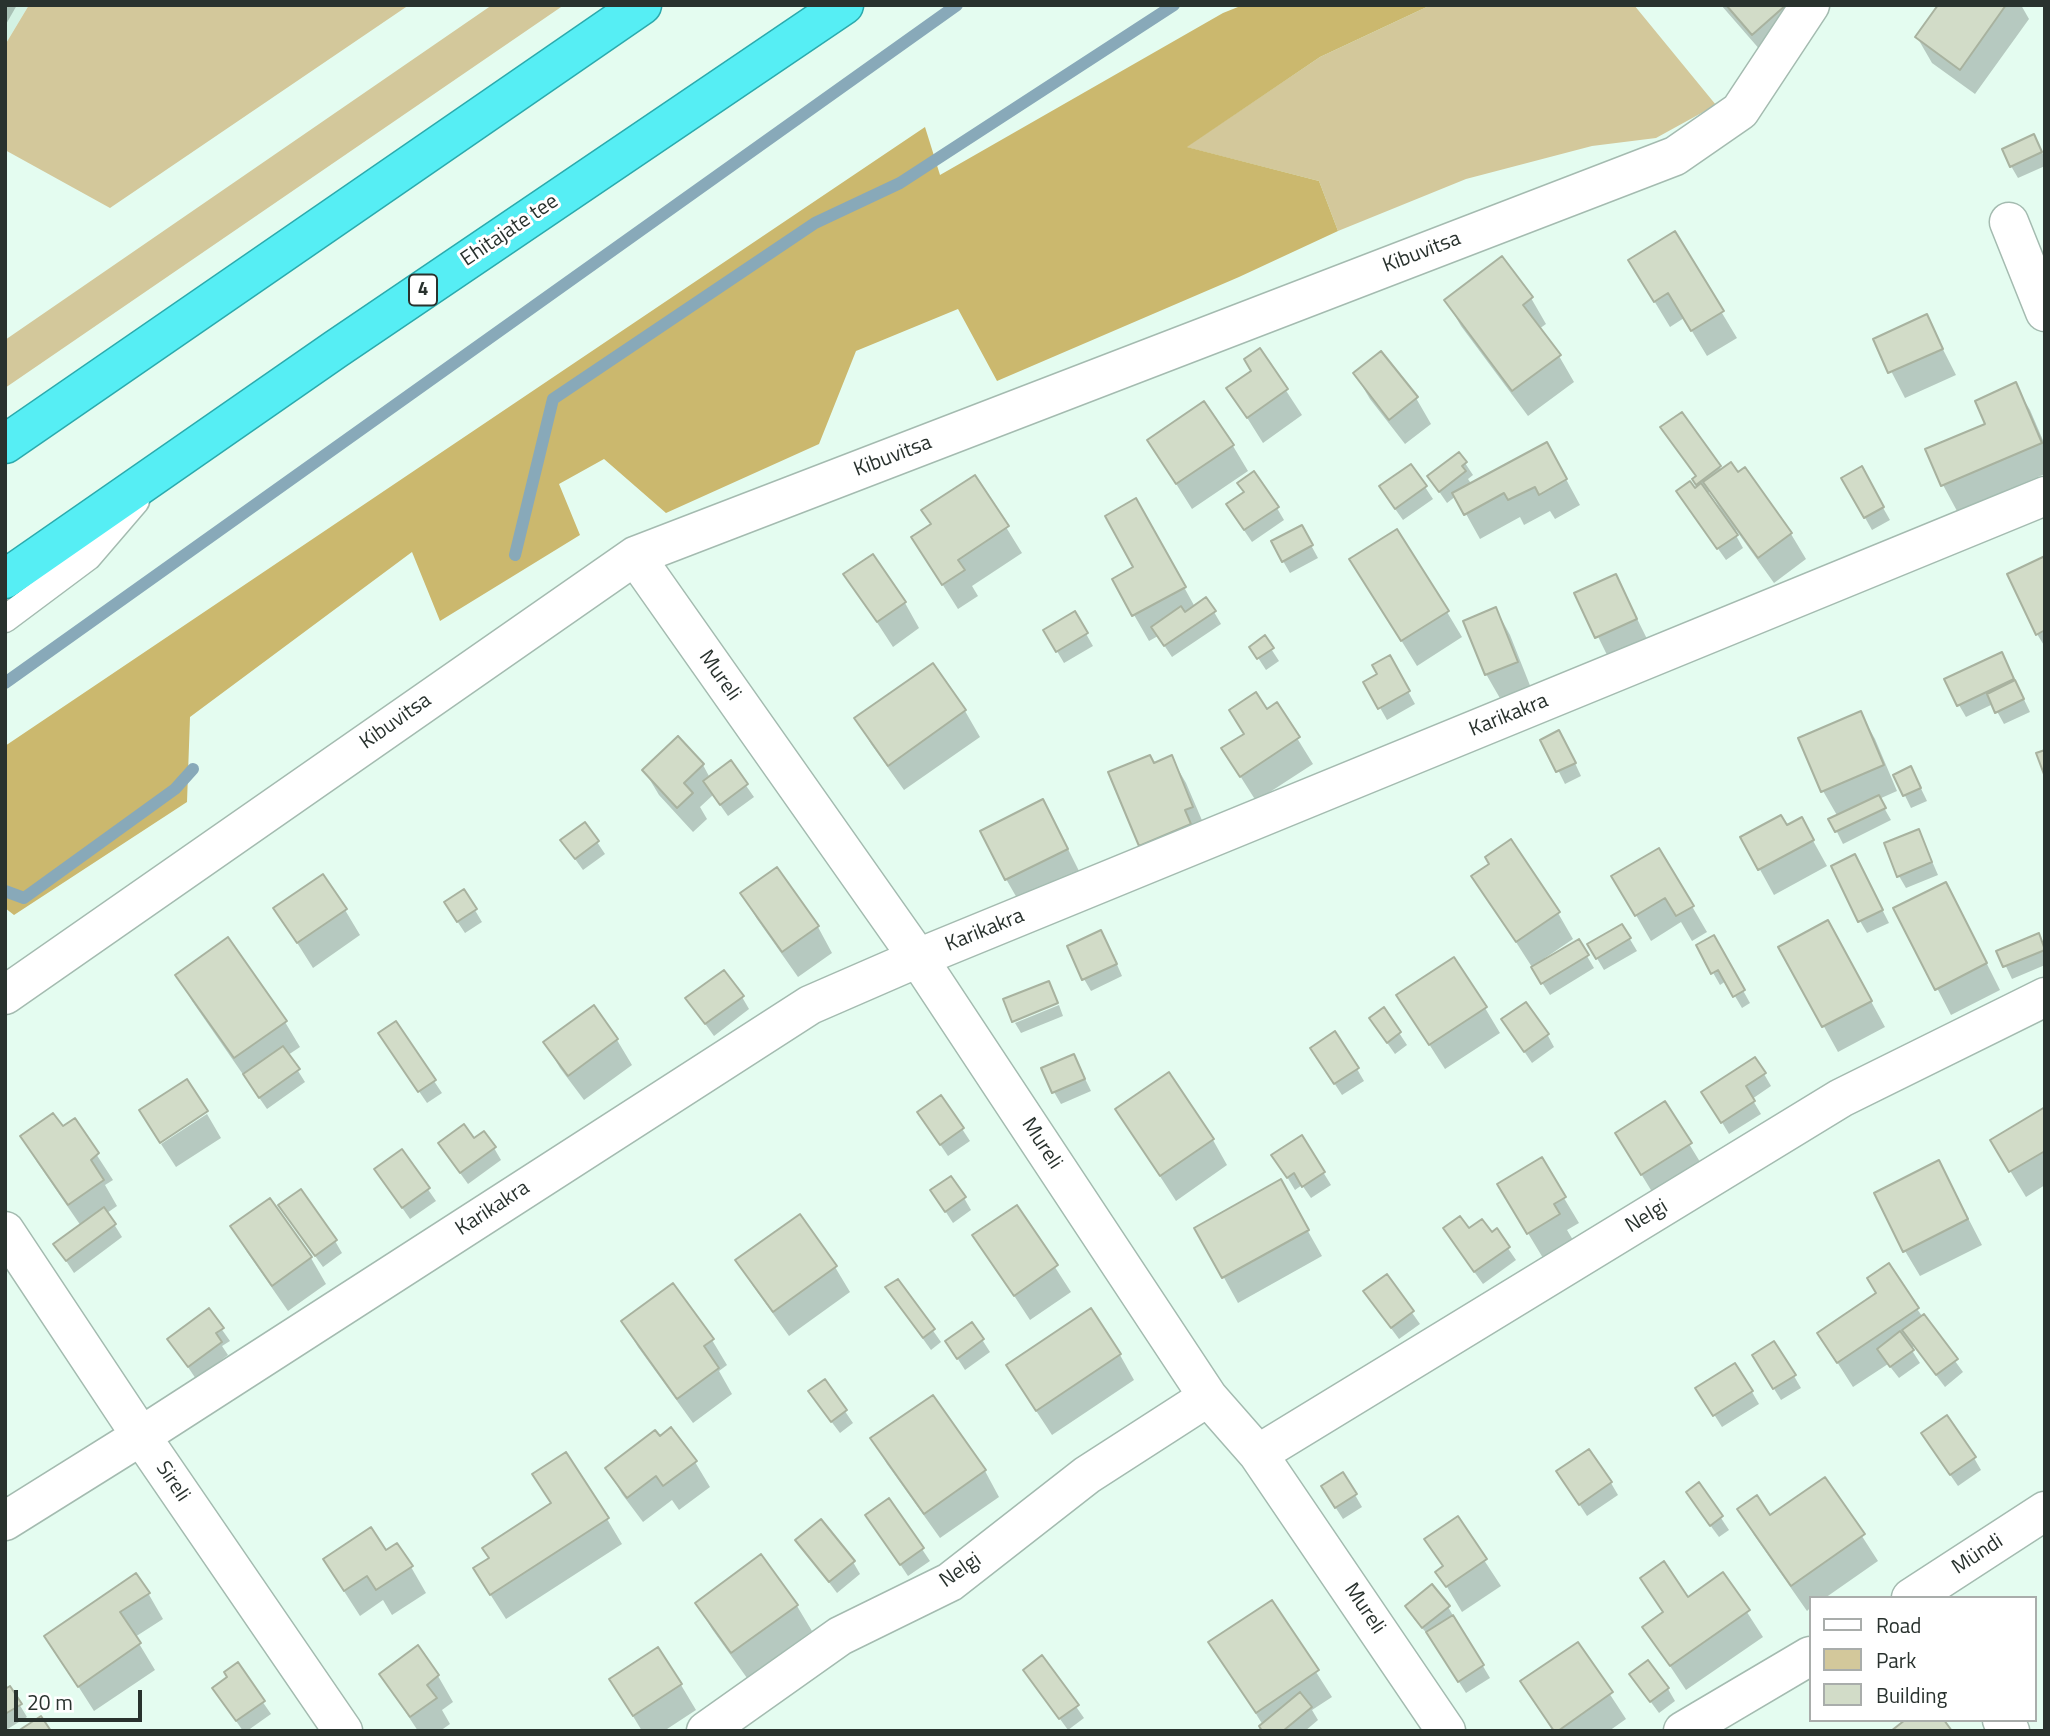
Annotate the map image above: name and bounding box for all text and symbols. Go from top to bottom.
street label: Ehitajate tee [457,189,563,273]
street label: Kibuvitsa [1380,227,1464,279]
road number: 4 [409,274,437,306]
street label: Kibuvitsa [851,431,935,483]
street label: Mureli [693,646,745,706]
street label: Kibuvitsa [356,688,436,756]
street label: Karikakra [1466,689,1552,743]
street label: Karikakra [942,904,1028,958]
street label: Mureli [1015,1114,1067,1174]
street label: Karikakra [451,1176,535,1242]
street label: Nelgi [1621,1195,1673,1239]
street label: Sireli [150,1457,194,1507]
street label: Mündi [1948,1529,2008,1581]
street label: Nelgi [935,1548,987,1594]
street label: Mureli [1338,1579,1390,1639]
legend [1808,1596,2036,1722]
text: Road [1876,1609,1921,1641]
text: Park [1876,1644,1916,1676]
scale bar [18,1676,145,1720]
text: Building [1876,1679,1947,1711]
text: 20 m [27,1686,73,1718]

